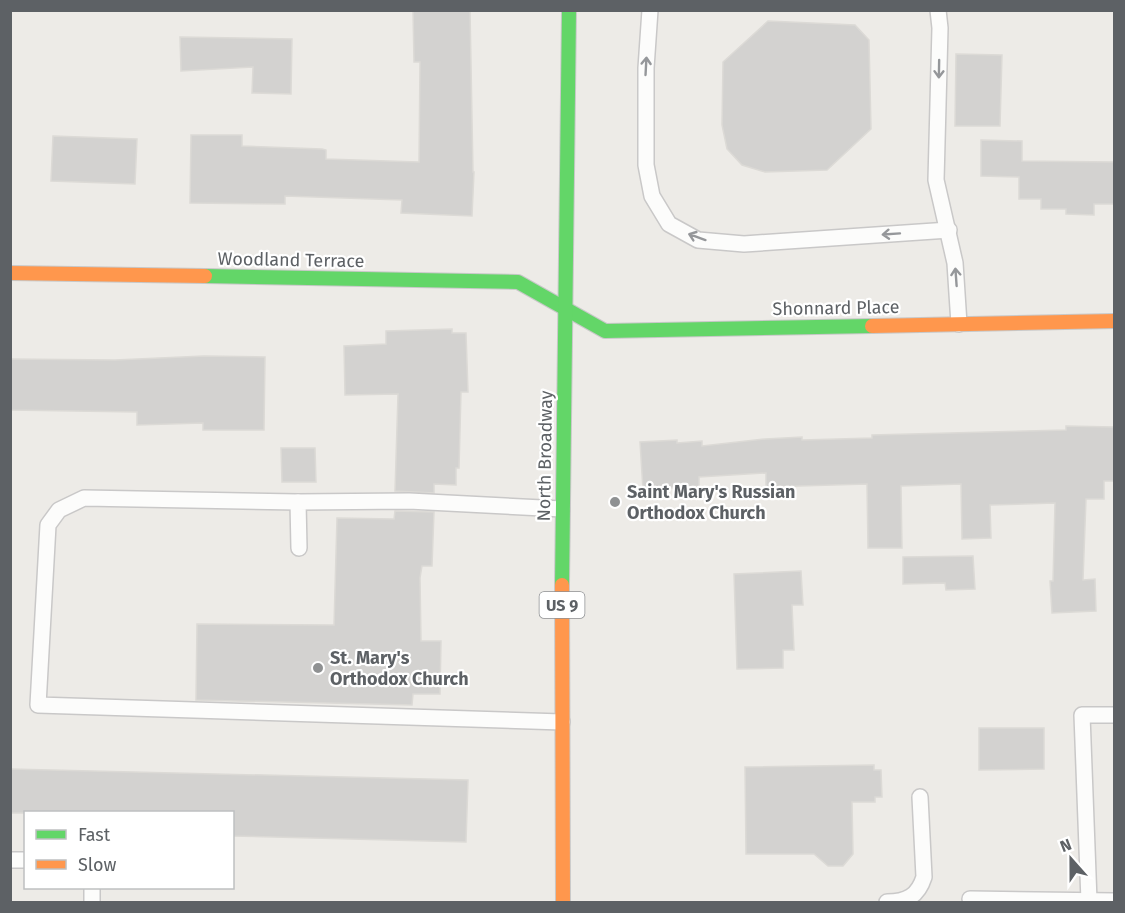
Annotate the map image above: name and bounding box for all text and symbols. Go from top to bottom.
one-way arrow [641,56,652,76]
one-way arrow [933,58,945,78]
one-way arrow [881,229,901,240]
one-way arrow [688,231,707,242]
street label: Woodland Terrace [217,248,365,272]
one-way arrow [950,267,961,287]
street label: Shonnard Place [772,296,900,320]
street label: North Broadway [533,390,557,522]
place label: Saint Mary's Russian Orthodox Church [627,481,795,524]
marker: Saint Mary's Russian Orthodox Church [608,495,622,509]
road number: US 9 [540,592,584,618]
place label: St. Mary's Orthodox Church [330,647,469,690]
marker: St. Mary's Orthodox Church [311,661,325,675]
legend [24,811,234,889]
text: Fast [78,824,111,846]
north arrow [1041,829,1101,889]
text: N [1057,835,1074,856]
text: Slow [78,854,117,876]

